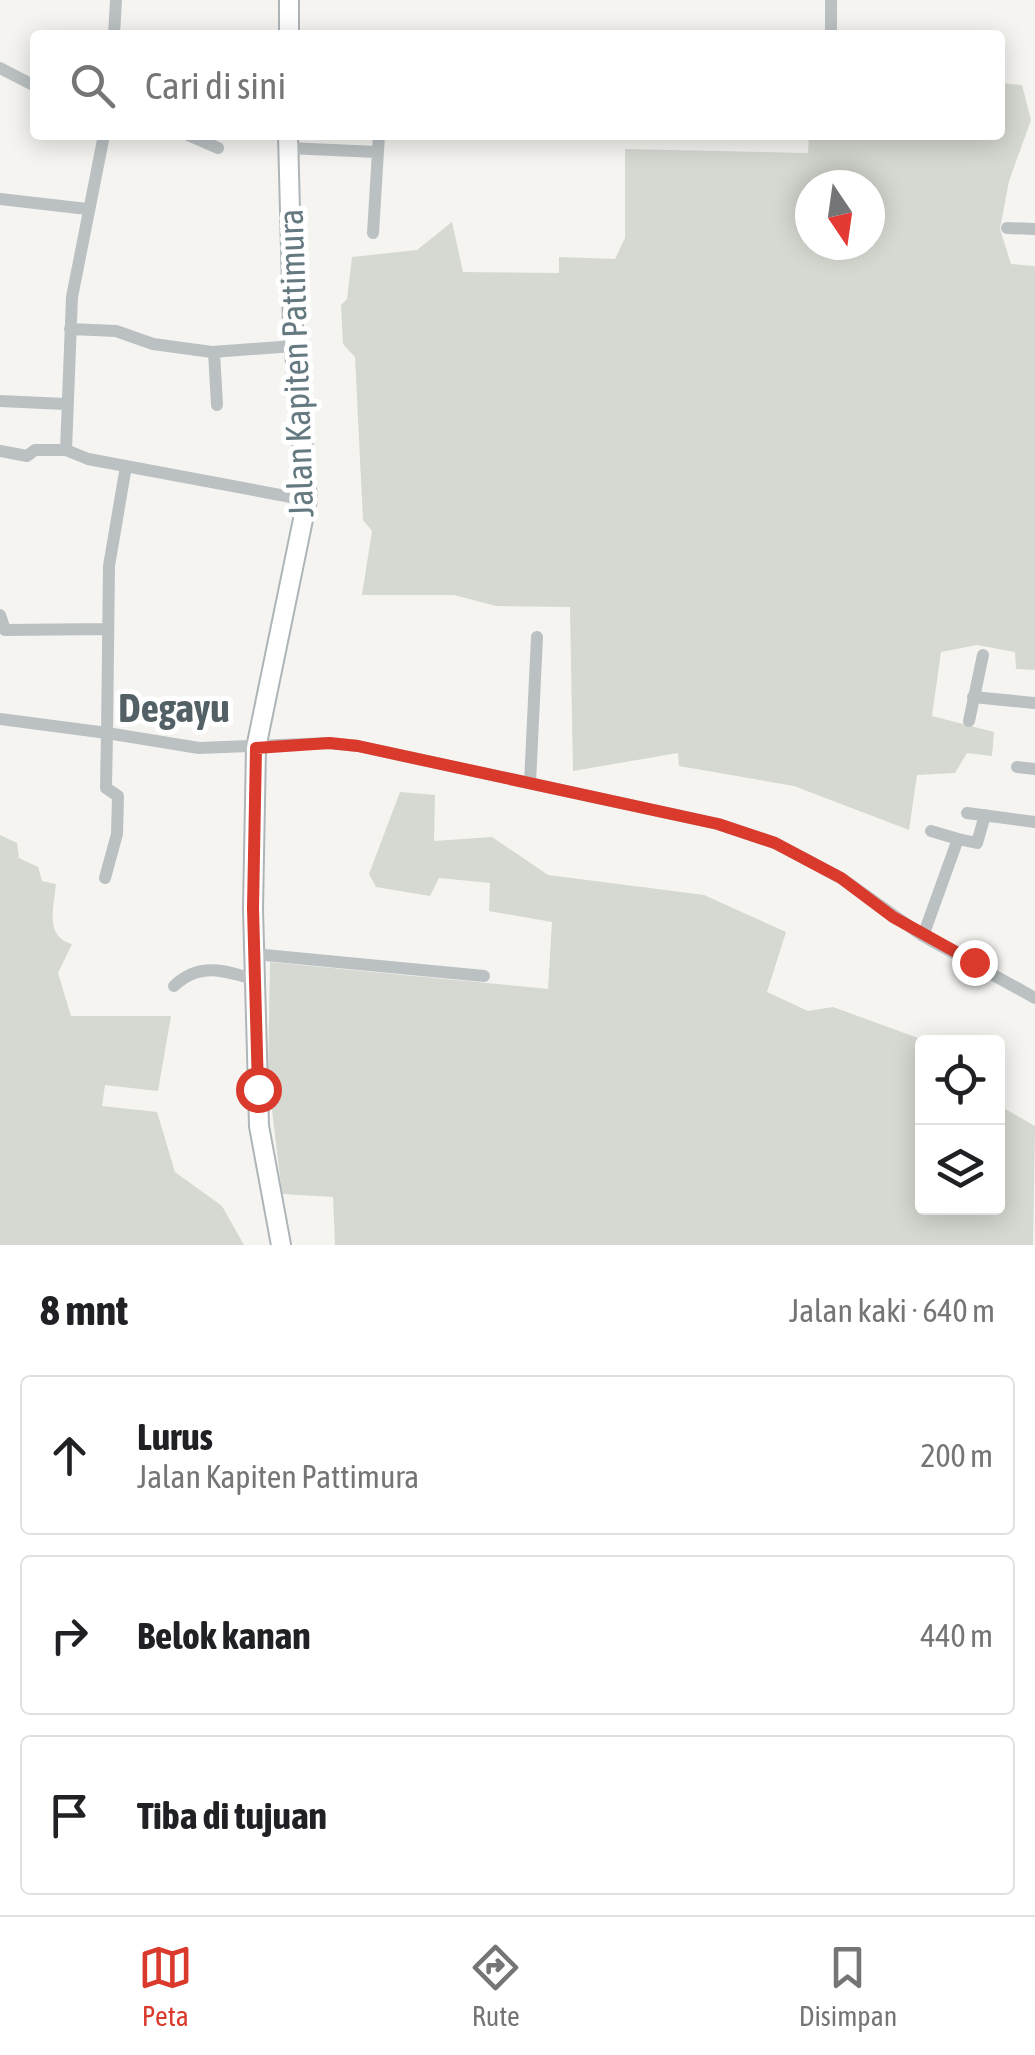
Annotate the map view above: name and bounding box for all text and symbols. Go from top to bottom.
search box [30,30,1005,140]
icon: search [65,58,120,113]
text: Cari di sini [145,64,286,107]
north arrow [795,170,885,260]
street label: Jalan Kapiten Pattimura [270,208,320,518]
district label: Degayu [118,685,230,730]
route end [952,940,998,986]
map controls [915,1035,1005,1215]
button: locate [915,1035,1005,1125]
route start [236,1067,282,1113]
button: layers [915,1125,1005,1215]
text: 8 mnt [40,1286,128,1334]
text: Jalan kaki · 640 m [789,1292,995,1329]
text: Lurus [137,1415,213,1458]
icon: ahead [42,1428,97,1483]
text: 200 m [920,1437,993,1474]
text: Jalan Kapiten Pattimura [137,1458,419,1495]
icon: right [42,1608,97,1663]
text: Belok kanan [137,1614,311,1657]
text: 440 m [920,1617,993,1654]
icon: arrive [42,1788,97,1843]
text: Tiba di tujuan [137,1794,327,1837]
tab: Peta [138,1940,193,2032]
tab: Rute [468,1940,523,2032]
tab: Disimpan [799,1940,897,2032]

